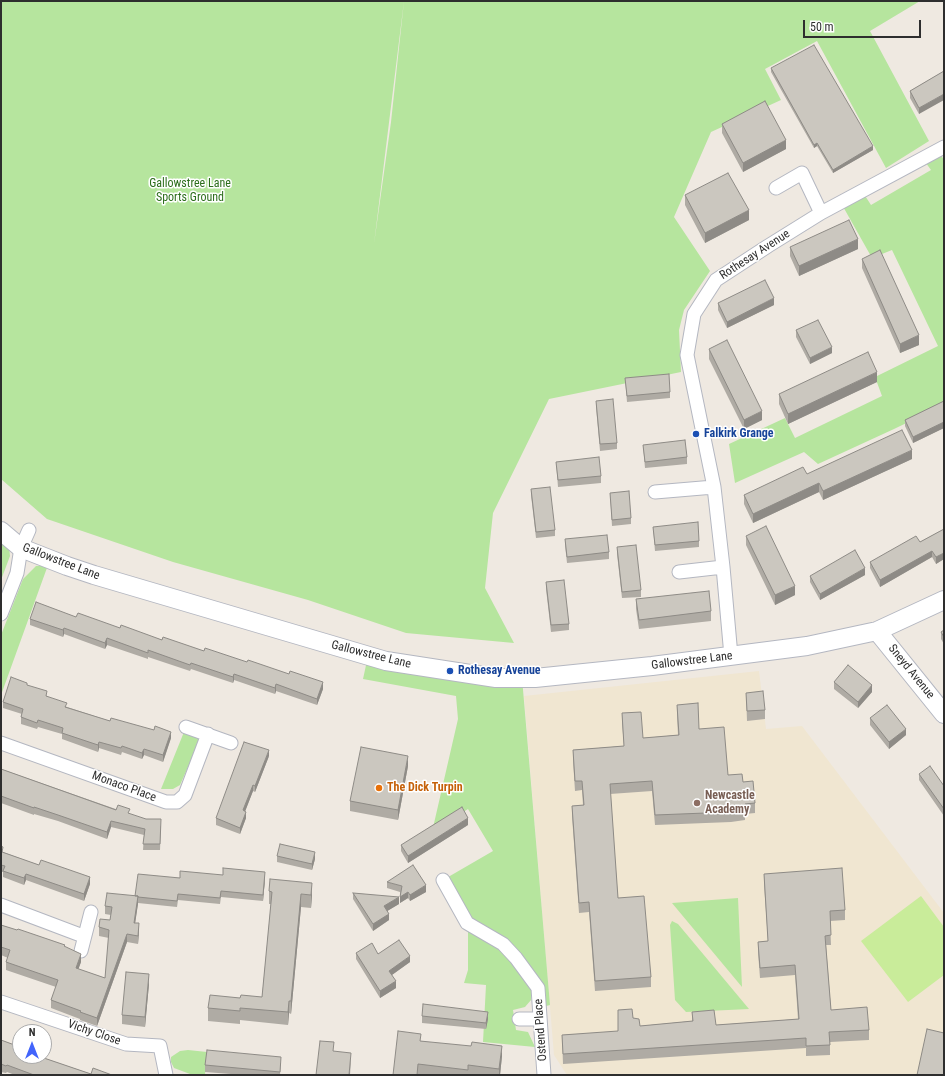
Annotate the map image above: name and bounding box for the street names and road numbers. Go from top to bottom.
street label: Rothesay Avenue [717,227,793,283]
street label: Gallowstree Lane [20,541,102,583]
street label: Gallowstree Lane [330,638,412,672]
street label: Sneyd Avenue [885,642,937,702]
street label: Gallowstree Lane [651,649,733,673]
street label: Monaco Place [90,769,158,805]
street label: Ostend Place [532,998,550,1062]
street label: Vichy Close [66,1017,122,1049]

